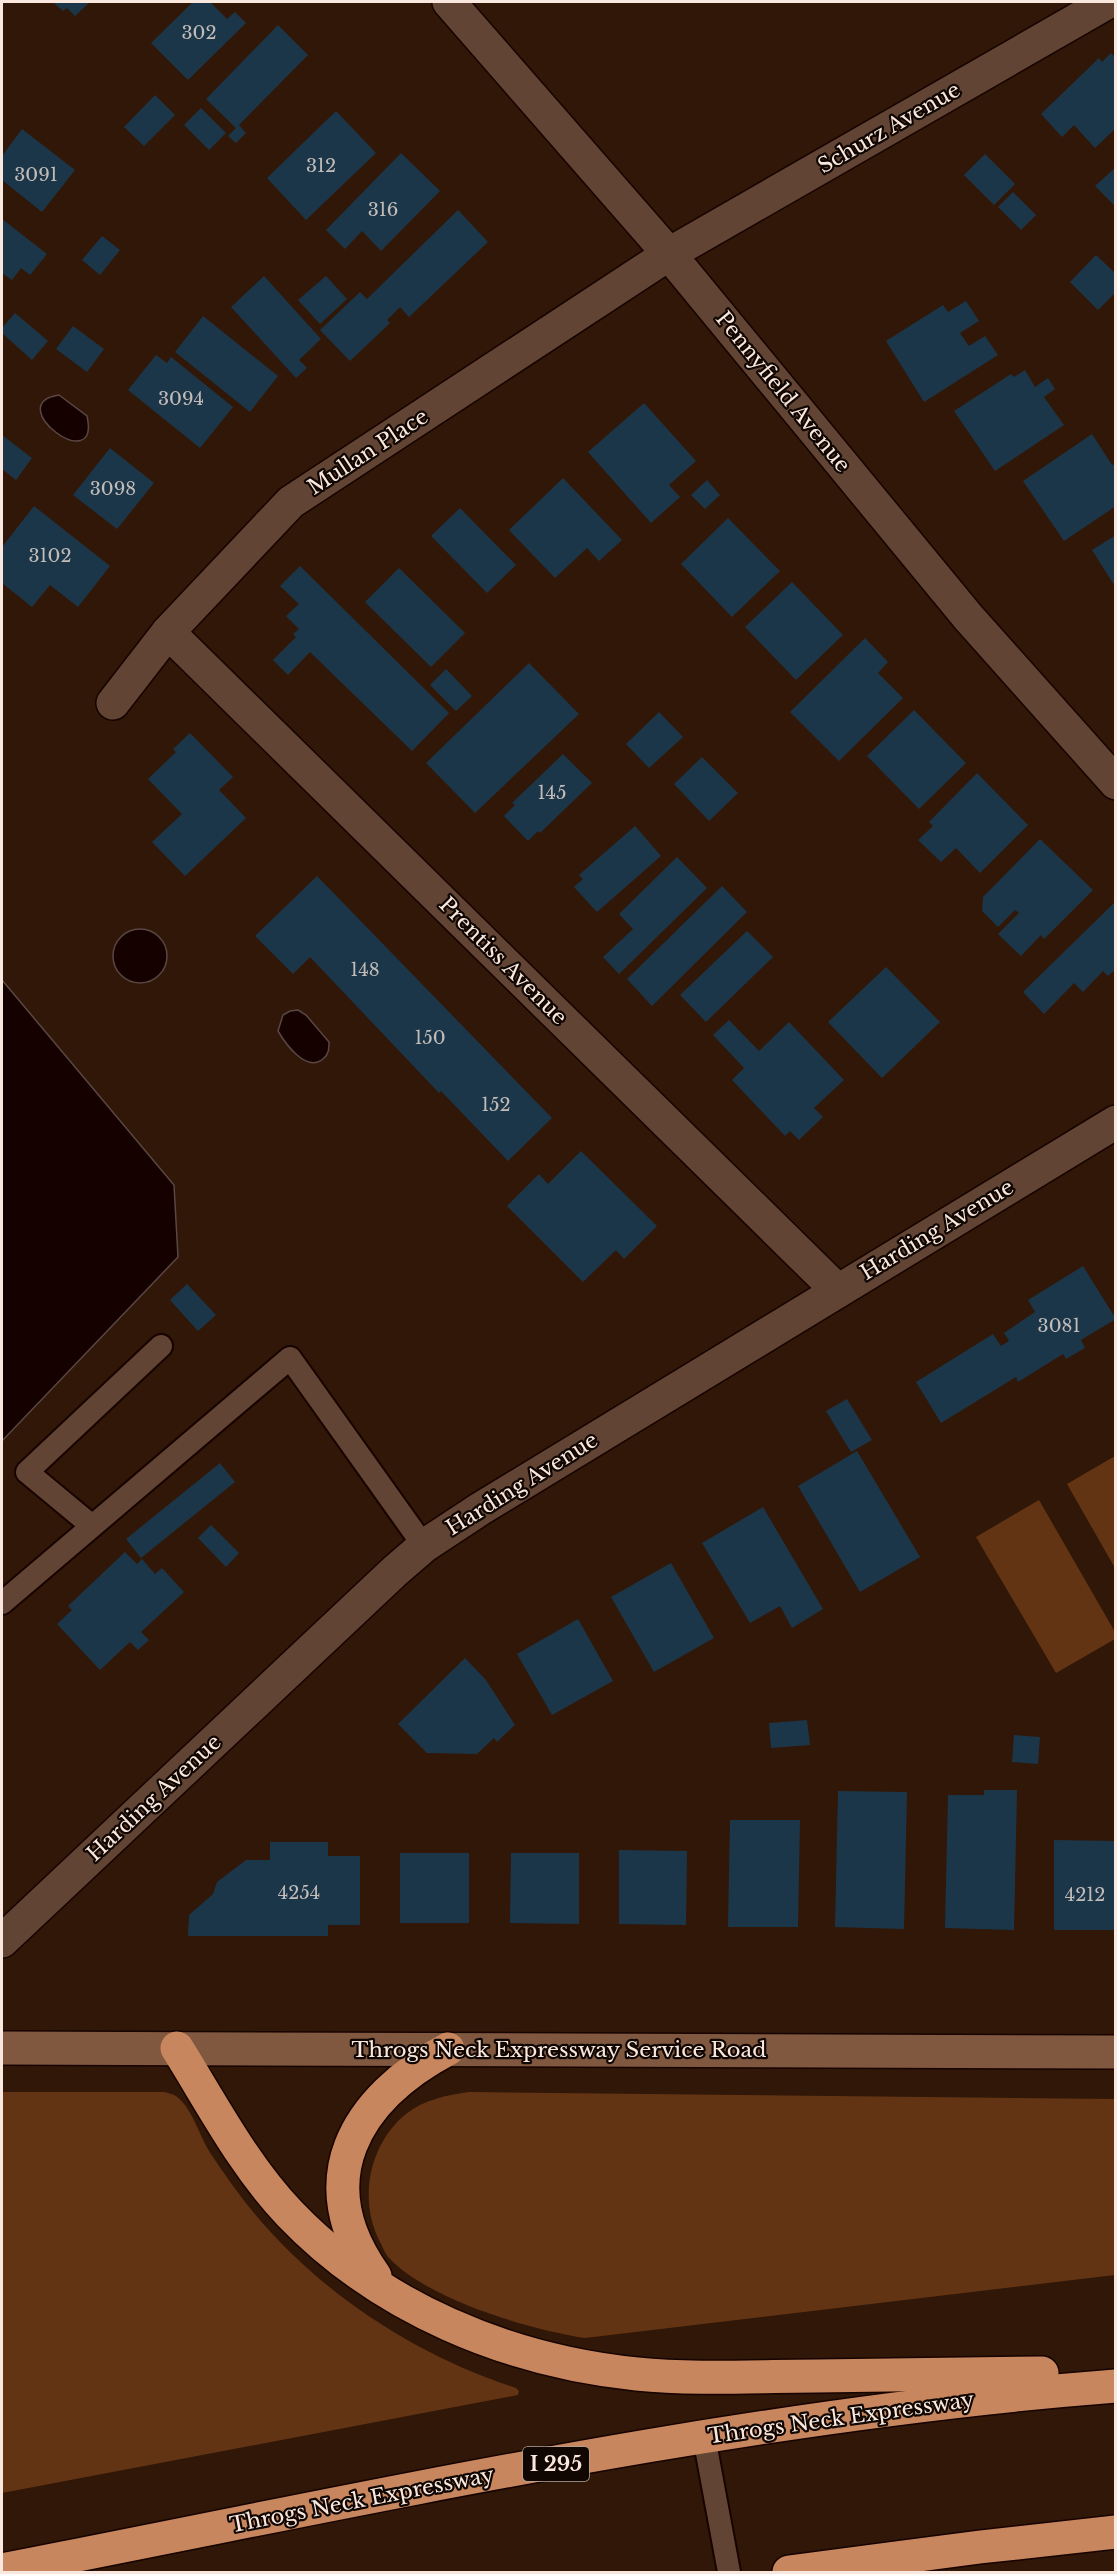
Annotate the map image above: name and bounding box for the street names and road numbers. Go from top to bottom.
street label: Schurz Avenue [813,77,965,179]
street label: Pennyfield Avenue [710,306,856,478]
street label: Mullan Place [303,403,433,501]
street label: Prentiss Avenue [434,892,572,1030]
street label: Harding Avenue [856,1174,1018,1286]
street label: Harding Avenue [441,1427,603,1541]
street label: Harding Avenue [81,1729,227,1867]
street label: Throgs Neck Expressway Service Road [352,2037,766,2063]
street label: Throgs Neck Expressway [706,2386,976,2450]
road number: I 295 [523,2447,589,2481]
street label: Throgs Neck Expressway [228,2462,497,2538]

